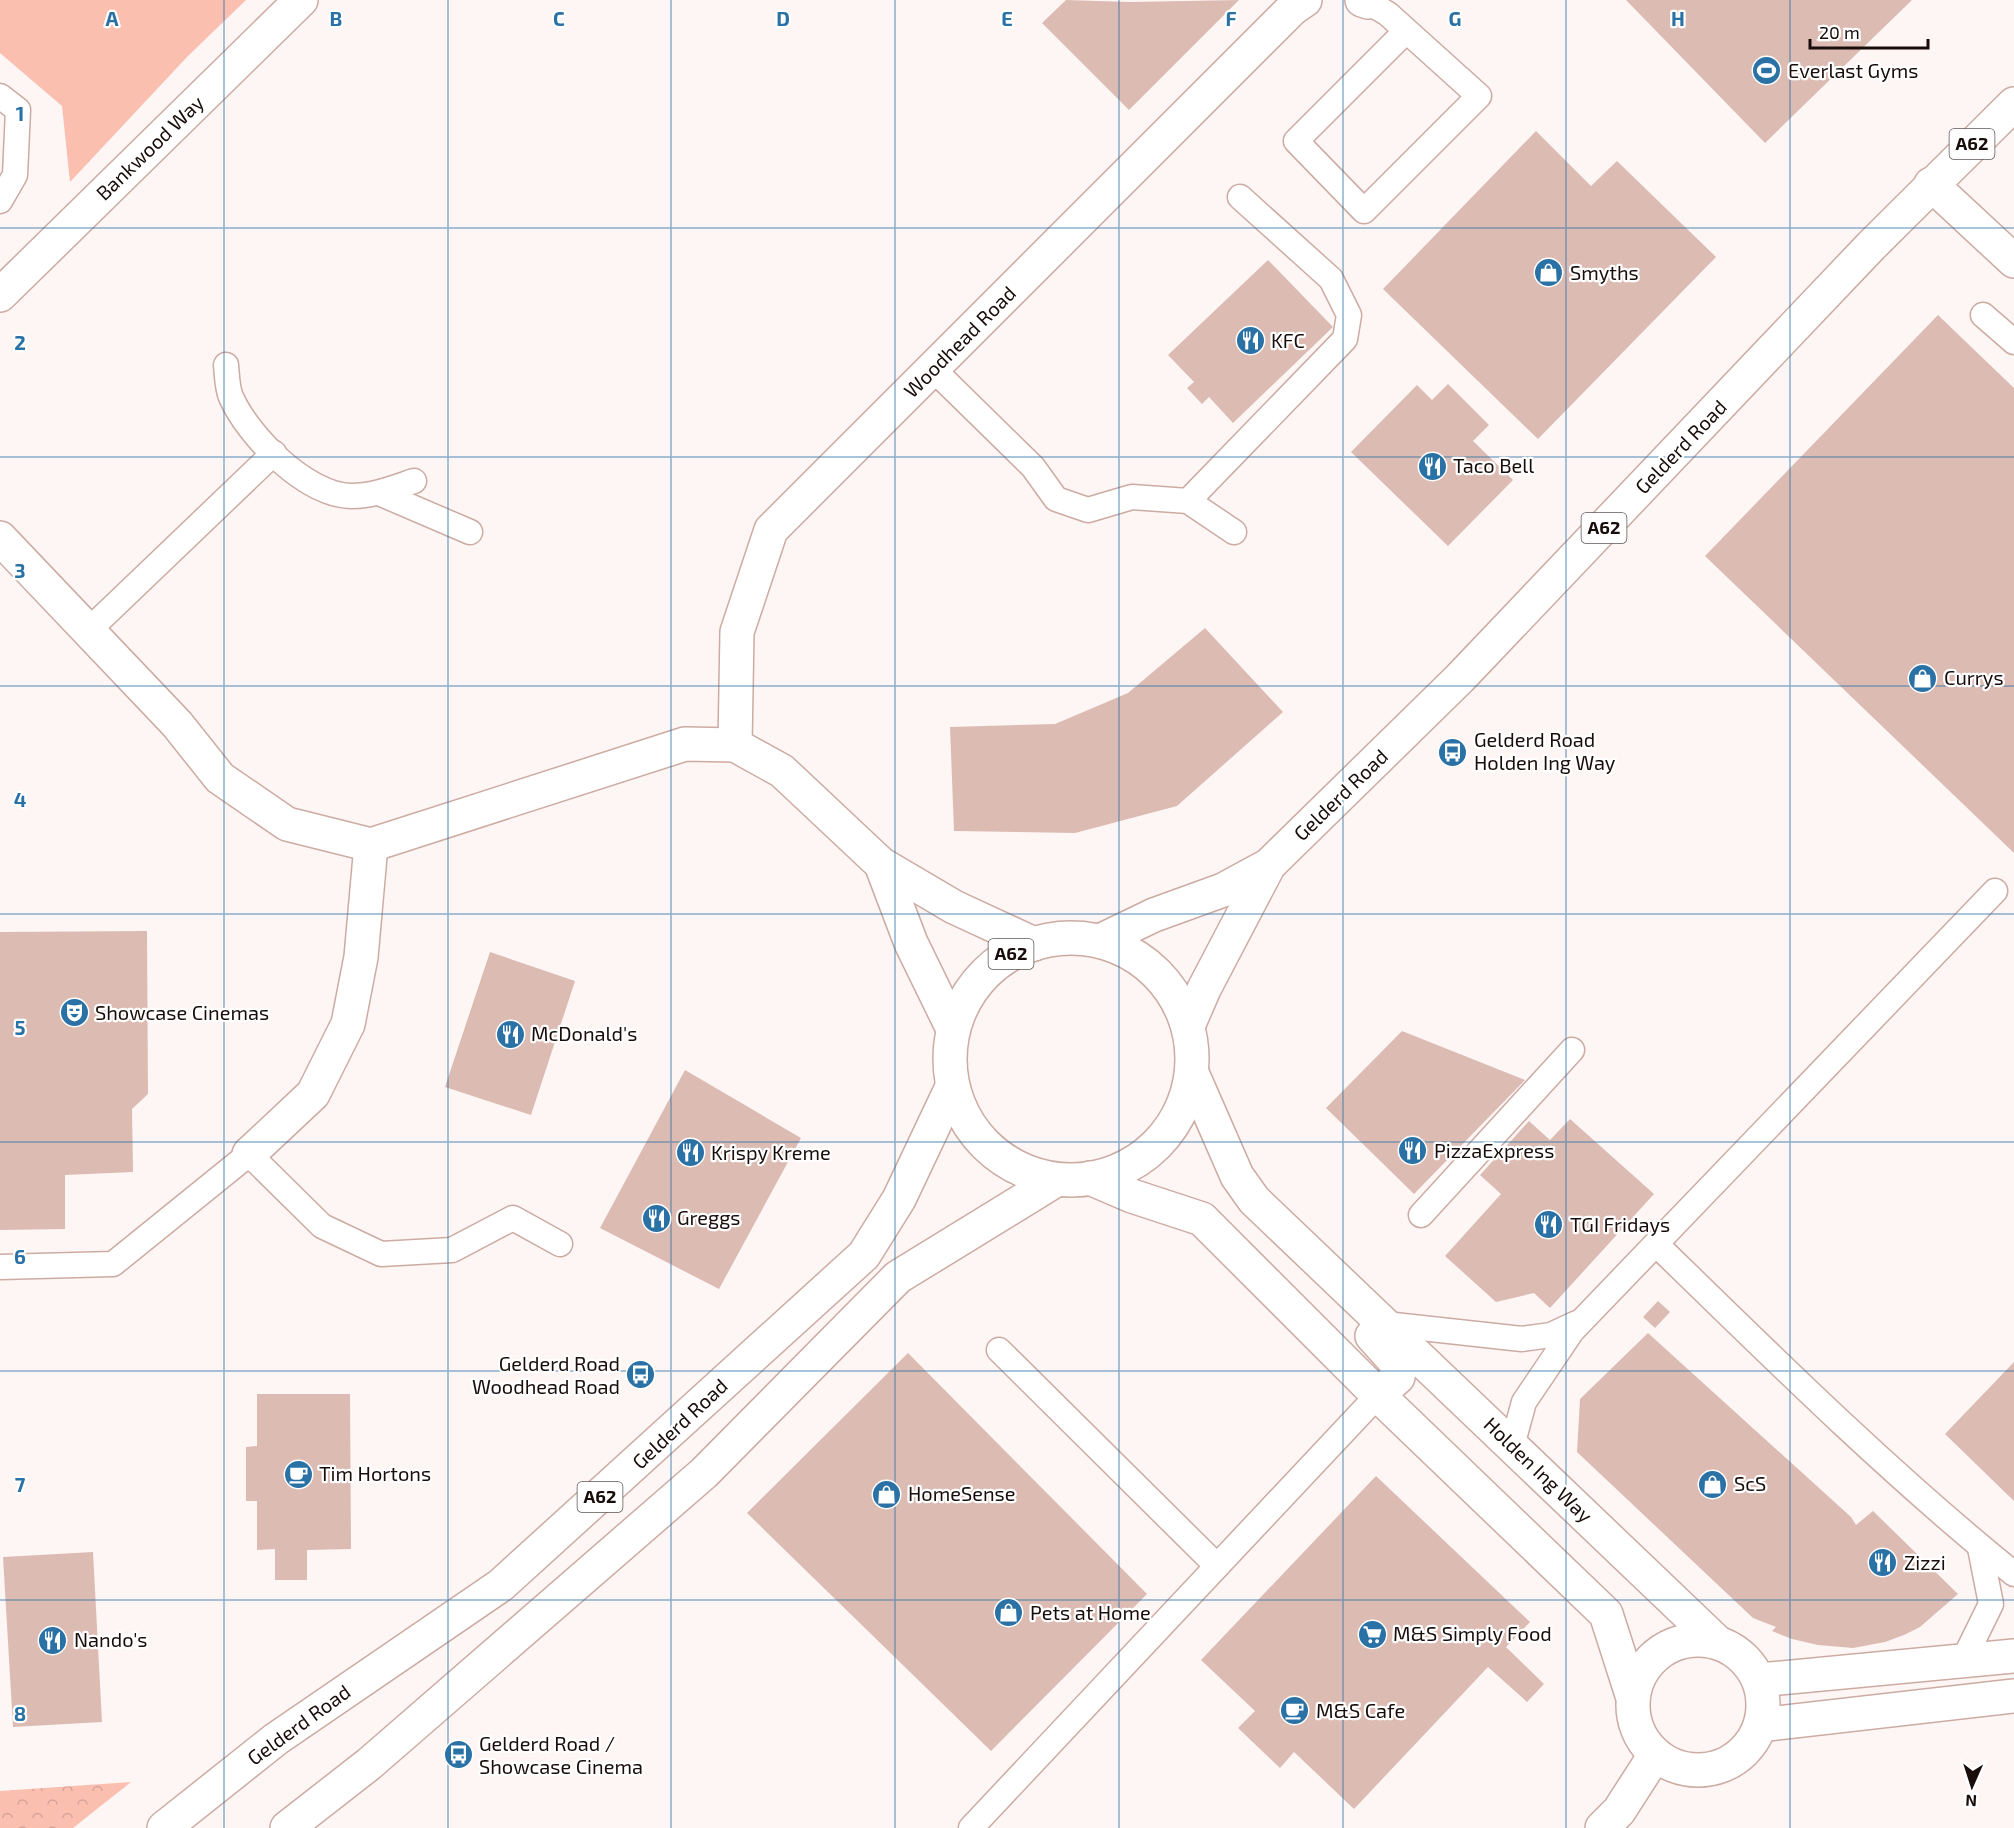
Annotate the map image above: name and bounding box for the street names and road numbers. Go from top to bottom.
street label: Bankwood Way [91,90,208,205]
road number: A62 [1950,129,1994,159]
street label: Woodhead Road [898,280,1020,402]
street label: Gelderd Road [1630,394,1731,498]
road number: A62 [1582,513,1626,543]
street label: Gelderd Road [1288,744,1392,845]
road number: A62 [988,939,1034,969]
street label: Gelderd Road [627,1373,732,1473]
street label: Holden Ing Way [1479,1412,1598,1527]
road number: A62 [578,1482,622,1512]
street label: Gelderd Road [242,1679,355,1770]

